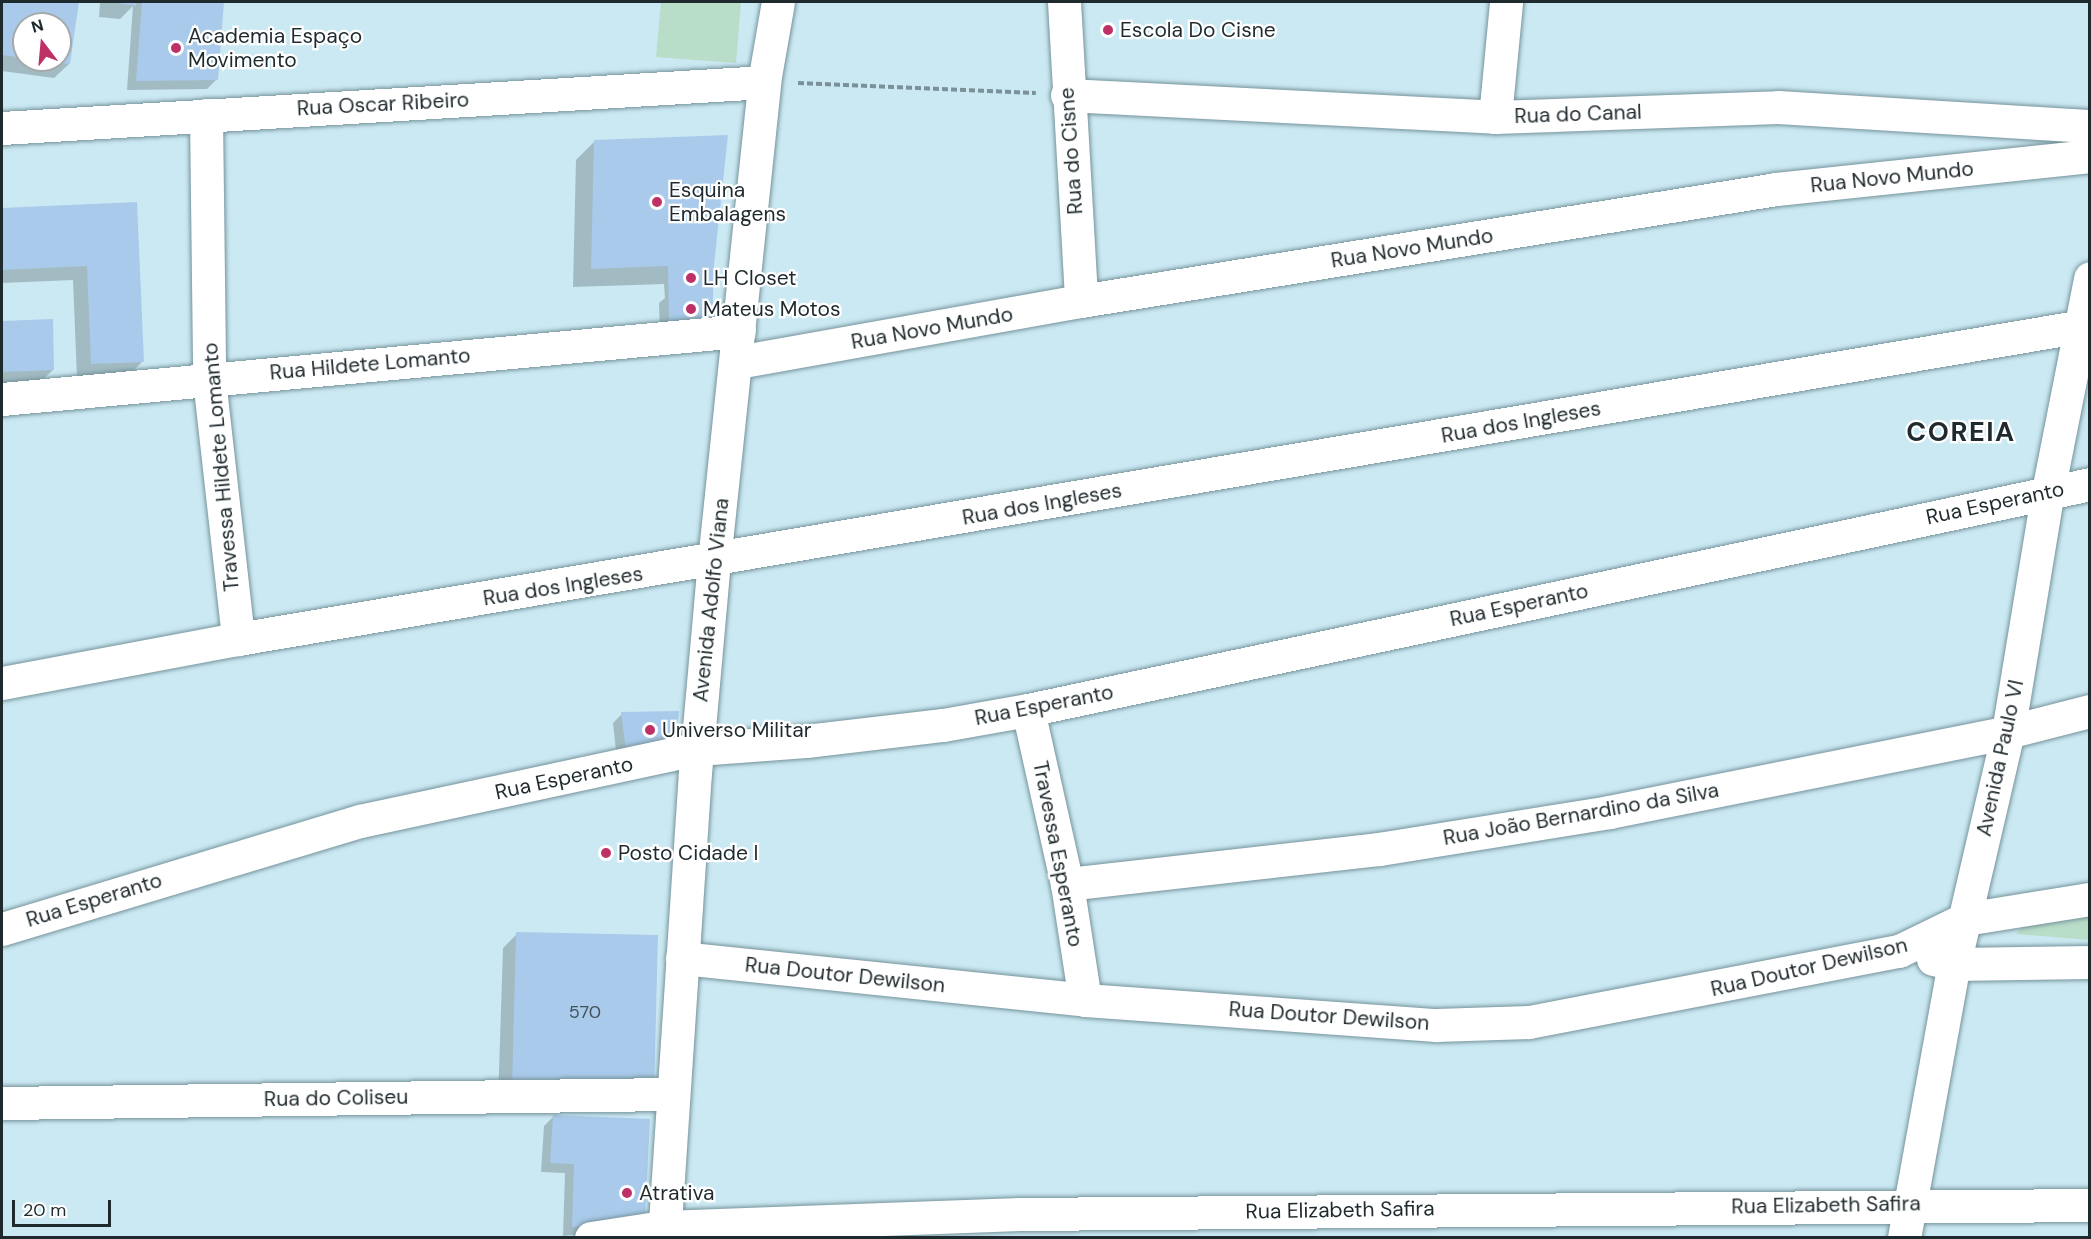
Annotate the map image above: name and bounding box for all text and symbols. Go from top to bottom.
north arrow [12,12,72,72]
text: N [29,14,46,38]
place label: Escola Do Cisne [1120,17,1276,43]
place label: Academia Espaço Movimento [188,23,362,73]
marker: Escola Do Cisne [1101,23,1115,37]
marker: Academia Espaço Movimento [169,41,183,55]
street label: Rua Oscar Ribeiro [296,87,470,121]
street label: Rua do Cisne [1054,87,1088,215]
street label: Rua do Canal [1514,99,1642,129]
street label: Rua Novo Mundo [1809,156,1975,198]
place label: Esquina Embalagens [669,177,786,227]
marker: Esquina Embalagens [650,195,664,209]
street label: Rua Novo Mundo [1329,223,1495,273]
place label: LH Closet [703,265,796,291]
marker: LH Closet [684,271,698,285]
place label: Mateus Motos [703,296,840,322]
street label: Rua Novo Mundo [849,301,1015,355]
marker: Mateus Motos [684,302,698,316]
street label: Travessa Hildete Lomanto [198,341,244,593]
street label: Rua Hildete Lomanto [269,343,471,385]
street label: Rua dos Ingleses [1439,396,1603,448]
district label: COREIA [1906,416,2016,448]
street label: Rua Esperanto [1924,476,2066,530]
street label: Rua dos Ingleses [960,478,1124,530]
street label: Avenida Adolfo Viana [688,497,734,703]
street label: Rua dos Ingleses [481,561,645,611]
street label: Rua Esperanto [1448,578,1590,632]
street label: Avenida Paulo VI [1971,677,2029,839]
street label: Rua Esperanto [973,679,1115,731]
place label: Universo Militar [662,717,812,743]
marker: Universo Militar [643,723,657,737]
street label: Rua Esperanto [493,751,635,805]
street label: Travessa Esperanto [1028,759,1088,949]
street label: Rua João Bernardino da Silva [1441,777,1721,851]
place label: Posto Cidade I [618,840,758,866]
marker: Posto Cidade I [599,846,613,860]
street label: Rua Esperanto [23,867,165,933]
street label: Rua Doutor Dewilson [1708,932,1910,1002]
street label: Rua Doutor Dewilson [744,952,946,998]
street label: Rua Doutor Dewilson [1228,996,1430,1036]
house number: 570 [569,1001,601,1023]
street label: Rua do Coliseu [264,1084,408,1112]
place label: Atrativa [639,1180,714,1206]
marker: Atrativa [620,1186,634,1200]
scale bar [15,1188,114,1226]
street label: Rua Elizabeth Safira [1731,1191,1921,1219]
street label: Rua Elizabeth Safira [1245,1196,1435,1224]
text: 20 m [23,1198,66,1222]

